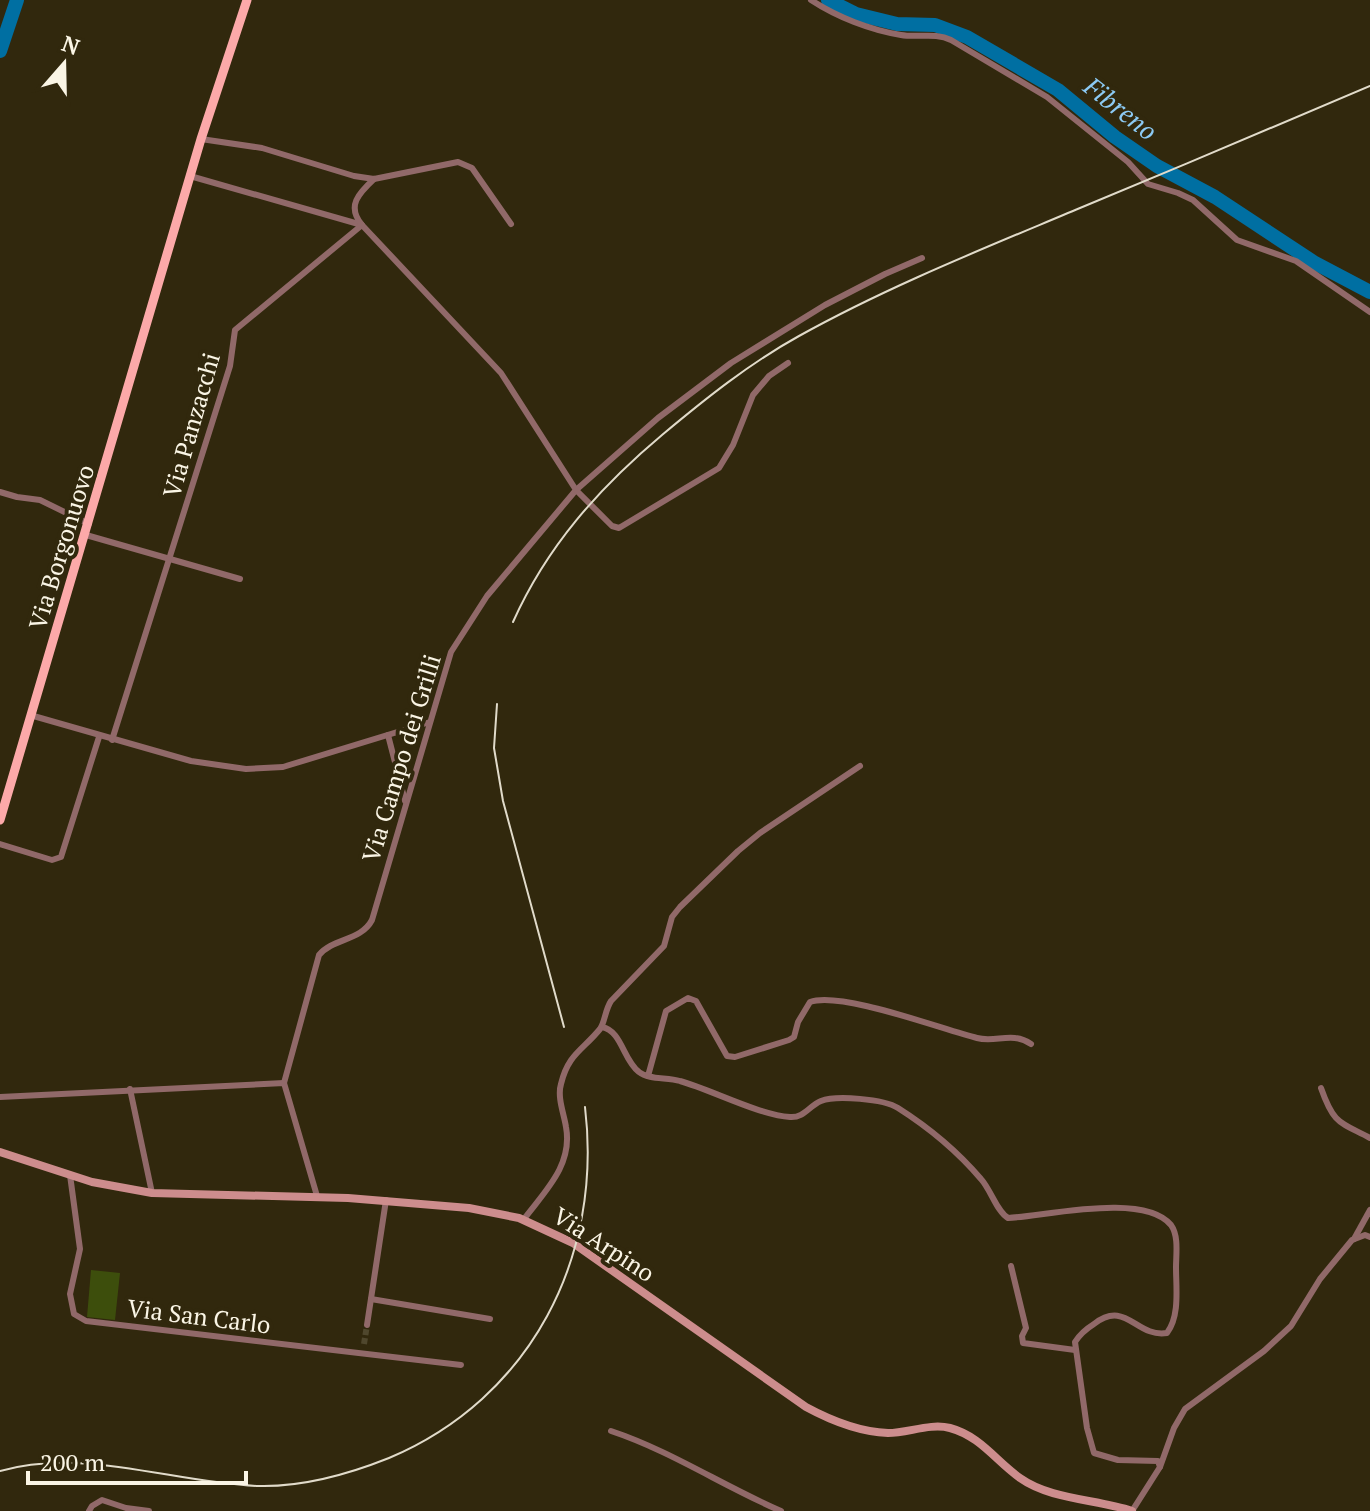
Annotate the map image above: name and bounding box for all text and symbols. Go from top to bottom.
north arrow [24,24,104,104]
text: N [58,28,84,61]
water label: Fibreno [1077,68,1165,147]
street label: Via Panzacchi [155,349,227,501]
street label: Via Borgonuovo [21,461,101,633]
street label: Via Campo dei Grilli [354,650,448,866]
street label: Via Arpino [547,1199,661,1289]
street label: Via San Carlo [126,1291,272,1341]
scale bar [28,1435,246,1485]
text: 200 m [40,1446,105,1478]

